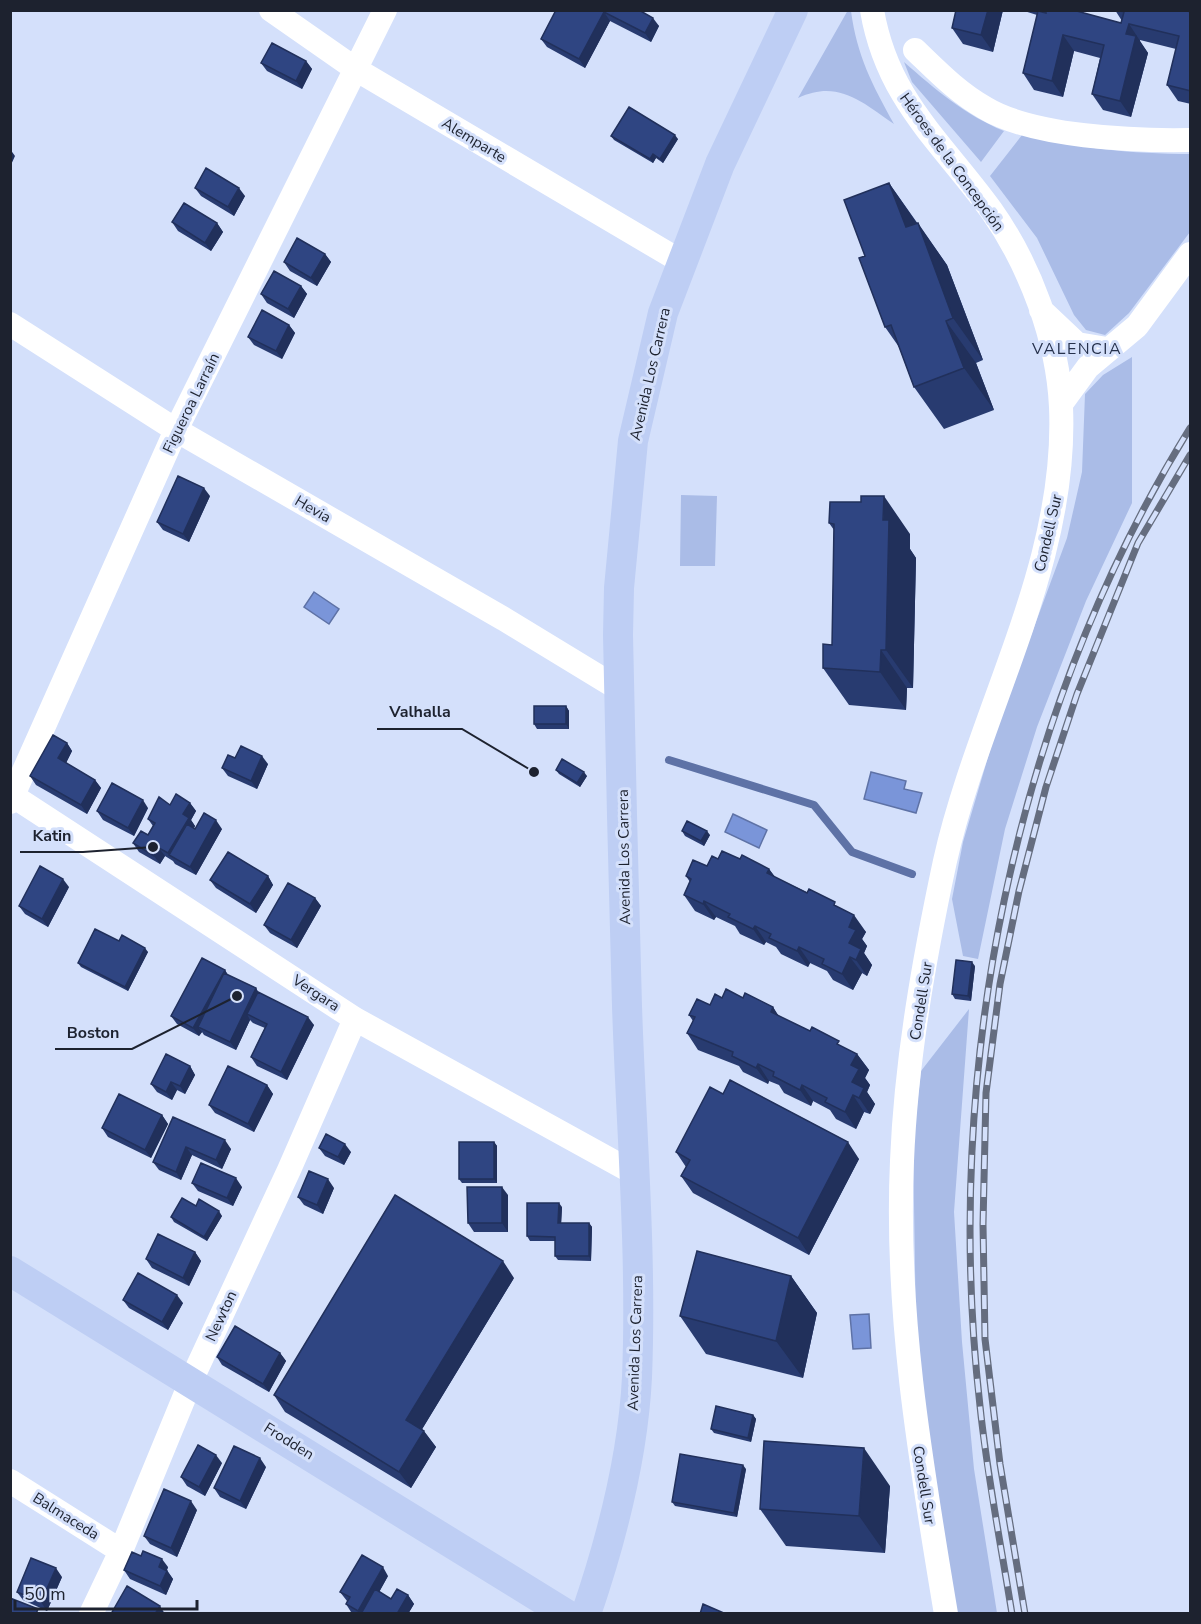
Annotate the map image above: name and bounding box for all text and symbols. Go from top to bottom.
street label: Héroes de la Concepción [895,89,1009,235]
street label: Alemparte [438,113,510,167]
street label: Avenida Los Carrera [625,306,675,442]
district label: VALENCIA [1031,338,1122,360]
street label: Figueroa Larraín [158,350,224,456]
street label: Hevia [291,491,335,527]
street label: Condell Sur [1029,492,1067,574]
callout: Valhalla [377,695,462,729]
text: Valhalla [388,701,451,723]
street label: Avenida Los Carrera [613,789,635,925]
callout: Katin [20,818,83,852]
text: Katin [33,825,71,847]
street label: Condell Sur [905,960,937,1042]
street label: Vergara [288,970,344,1016]
callout: Boston [55,1015,132,1049]
text: Boston [67,1022,119,1044]
street label: Avenida Los Carrera [623,1275,647,1411]
street label: Newton [201,1287,241,1345]
street label: Frodden [260,1418,318,1464]
street label: Condell Sur [908,1444,940,1526]
street label: Balmaceda [29,1488,103,1544]
scale bar [15,1573,196,1611]
text: 50 m [24,1582,66,1606]

